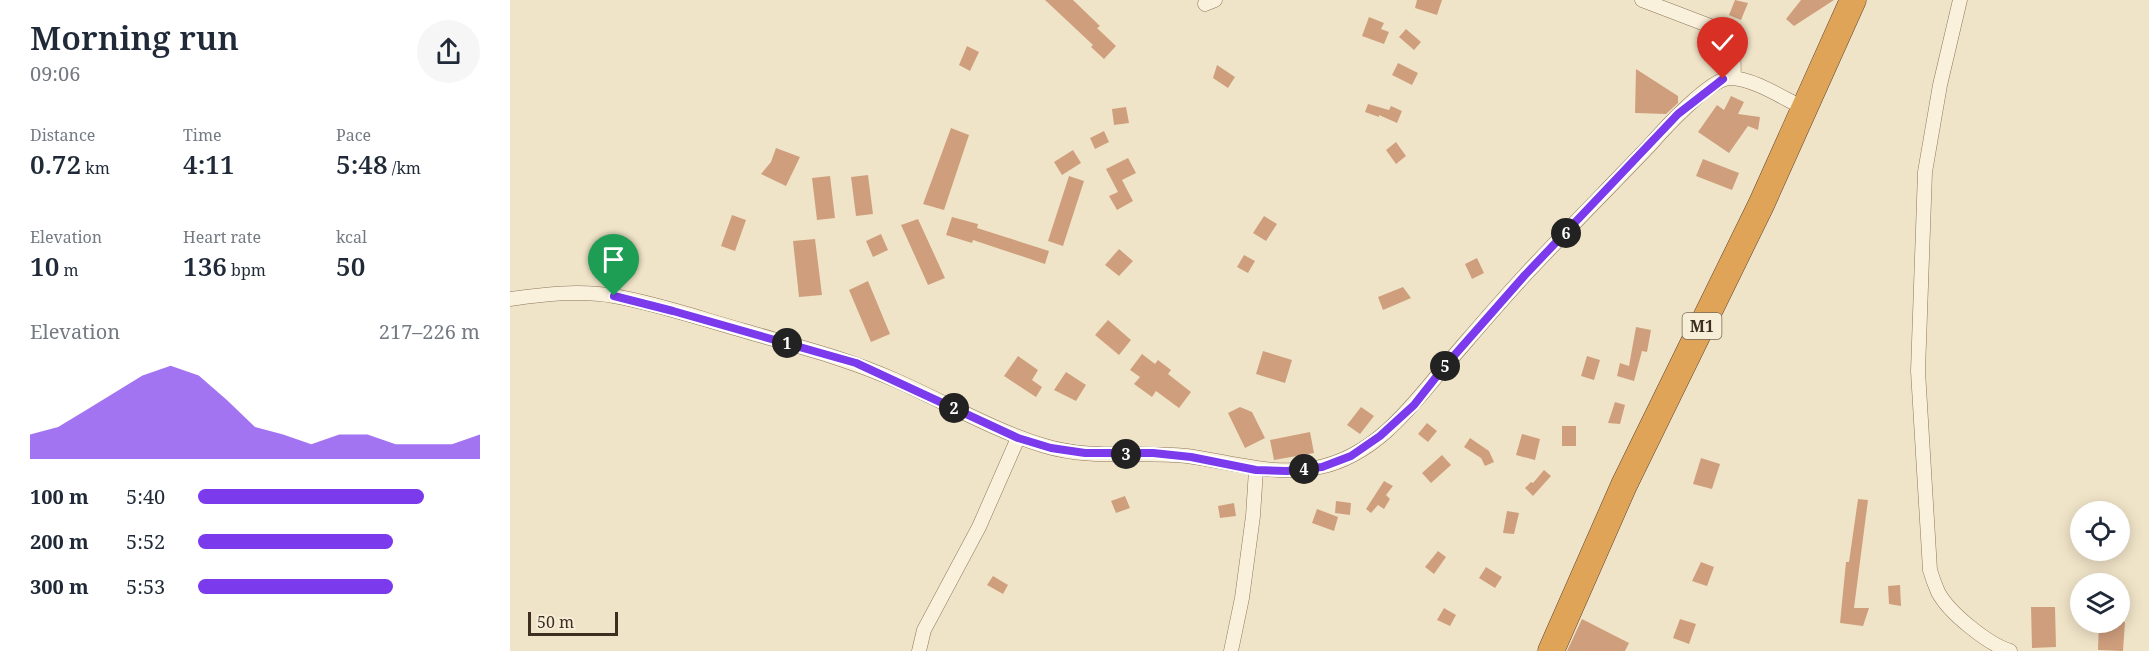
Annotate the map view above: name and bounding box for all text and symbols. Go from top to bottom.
text: Morning run [30,15,239,60]
pin [1697,17,1748,79]
button: share [417,20,480,83]
icon: check [1706,26,1739,59]
text: 09:06 [30,60,80,87]
text: Distance [30,124,95,146]
text: Time [183,124,222,146]
text: Pace [336,124,371,146]
text: 0.72 [30,146,81,182]
text: 4:11 [183,146,235,182]
text: 5:48 [336,146,388,182]
text: km [81,157,110,179]
text: /km [388,157,421,179]
pin: 6 [1551,218,1581,248]
text: 6 [1561,222,1571,244]
text: Elevation [30,226,102,248]
text: Heart rate [183,226,261,248]
text: kcal [336,226,367,248]
pin [588,234,639,296]
icon: arrive [597,243,630,276]
text: 10 [30,248,59,284]
text: 136 [183,248,227,284]
text: 50 [336,248,365,284]
text: m [59,259,79,281]
text: bpm [227,259,266,281]
road number: M1 [1682,313,1722,339]
text: Elevation [30,318,120,345]
text: 217–226 m [379,318,480,345]
pin: 1 [772,328,802,358]
text: 1 [782,332,792,354]
pin: 5 [1430,351,1460,381]
text: 5 [1440,355,1450,377]
pin: 2 [939,393,969,423]
text: 2 [949,397,959,419]
pin: 3 [1111,439,1141,469]
text: 3 [1121,443,1131,465]
pin: 4 [1289,454,1319,484]
text: 4 [1299,458,1309,480]
text: 100 m [30,483,89,510]
text: 5:40 [126,483,165,510]
map controls [2070,501,2130,633]
button: locate [2070,501,2130,561]
text: 200 m [30,528,89,555]
text: 5:52 [126,528,165,555]
text: 300 m [30,573,89,600]
text: 5:53 [126,573,165,600]
button: layers [2070,573,2130,633]
scale bar [528,609,618,636]
text: 50 m [537,611,574,633]

